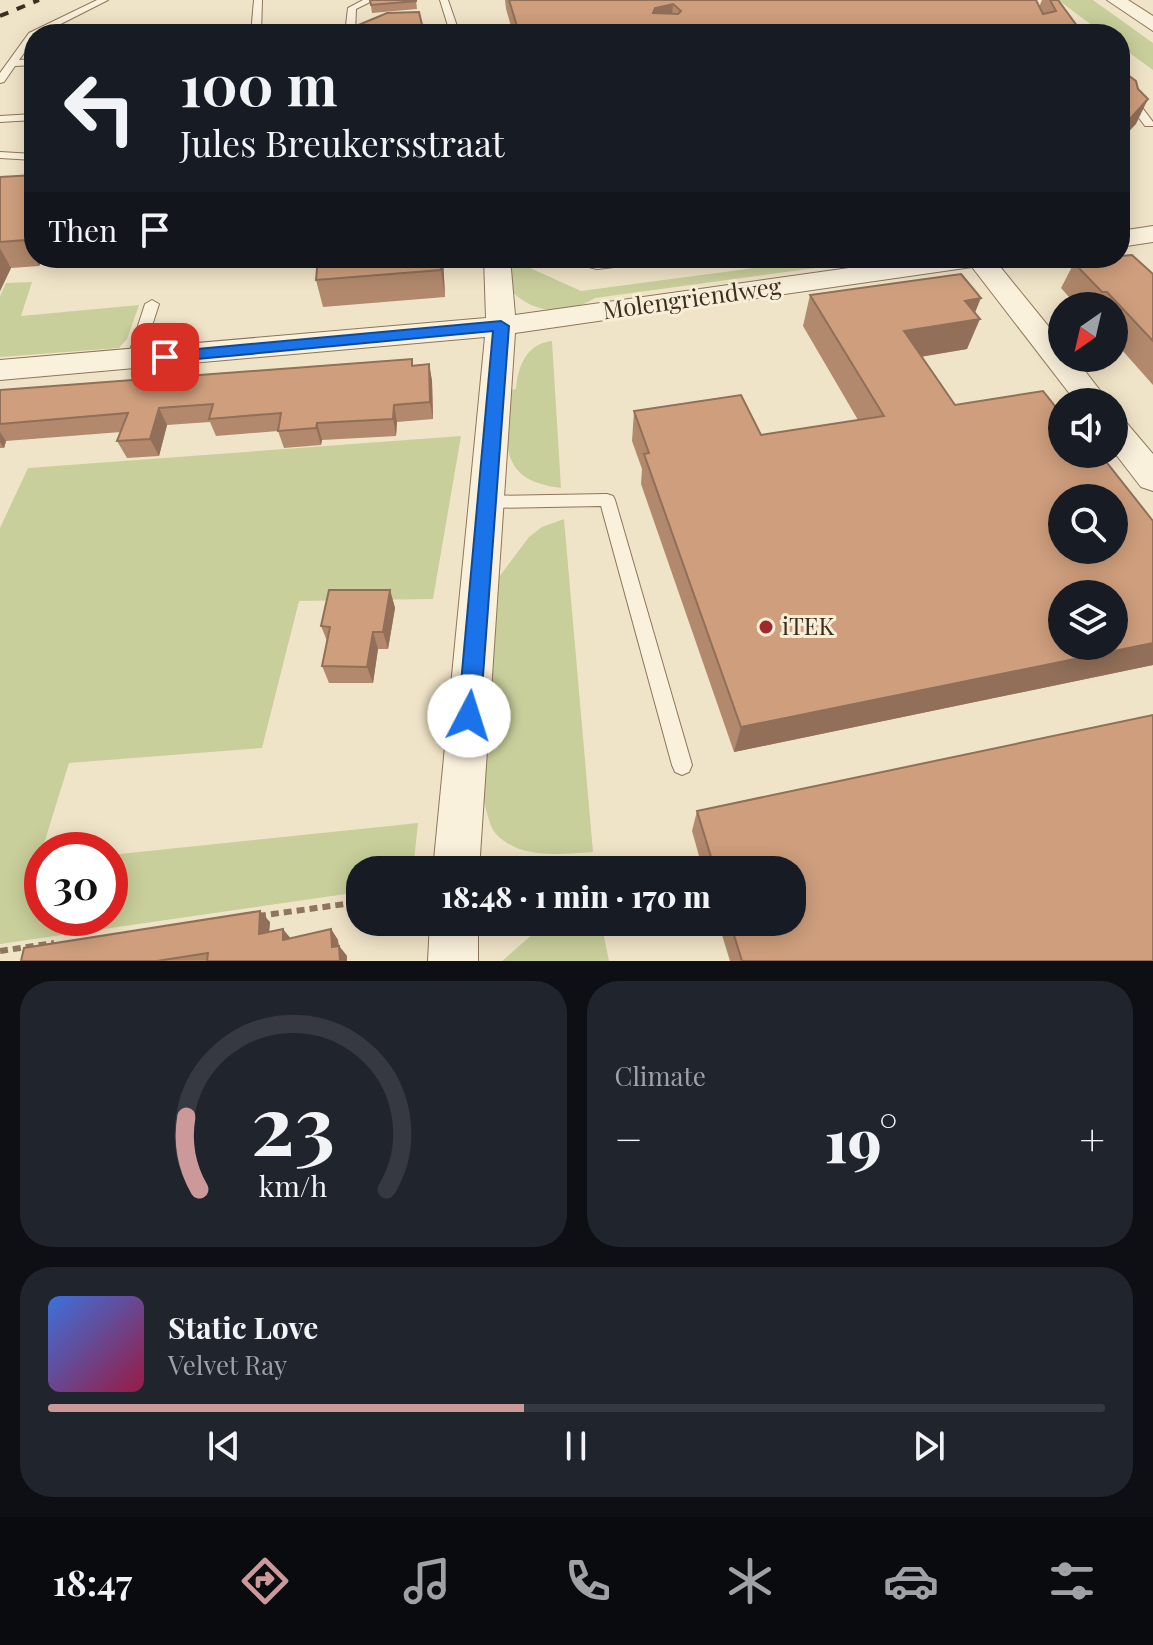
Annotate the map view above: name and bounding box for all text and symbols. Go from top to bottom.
text: 100 m [180,46,337,121]
icon: left [48,56,152,160]
text: Jules Breukersstraat [180,118,505,166]
icon: arrive [133,208,177,252]
text: Then [48,210,117,250]
street label: Molengriendweg [600,269,783,325]
north arrow [1048,292,1128,372]
map controls [1048,292,1128,660]
pin [131,323,199,391]
icon: arrive [143,335,187,379]
button: sound [1048,388,1128,468]
button: search [1048,484,1128,564]
button: layers [1048,580,1128,660]
place label: iTEK [782,609,834,641]
marker: iTEK [757,618,775,636]
position arrow [427,674,511,758]
speed limit sign: 30 [24,832,128,936]
text: 18:48 · 1 min · 170 m [441,876,711,916]
text: Climate [615,1058,706,1093]
text: 23 [251,1066,335,1177]
text: 19° [825,1098,898,1178]
text: − [615,1108,643,1167]
text: + [1079,1108,1105,1167]
text: km/h [259,1166,328,1204]
text: Static Love [168,1307,318,1347]
text: Velvet Ray [168,1347,287,1382]
icon: previous [202,1424,246,1468]
icon: pause [554,1424,598,1468]
icon: next [907,1424,951,1468]
icon: directions [237,1553,293,1609]
icon: music [399,1553,455,1609]
icon: phone [560,1553,616,1609]
icon: climate [722,1553,778,1609]
icon: car [883,1553,939,1609]
icon: filters [1044,1553,1100,1609]
text: 18:47 [53,1557,132,1605]

